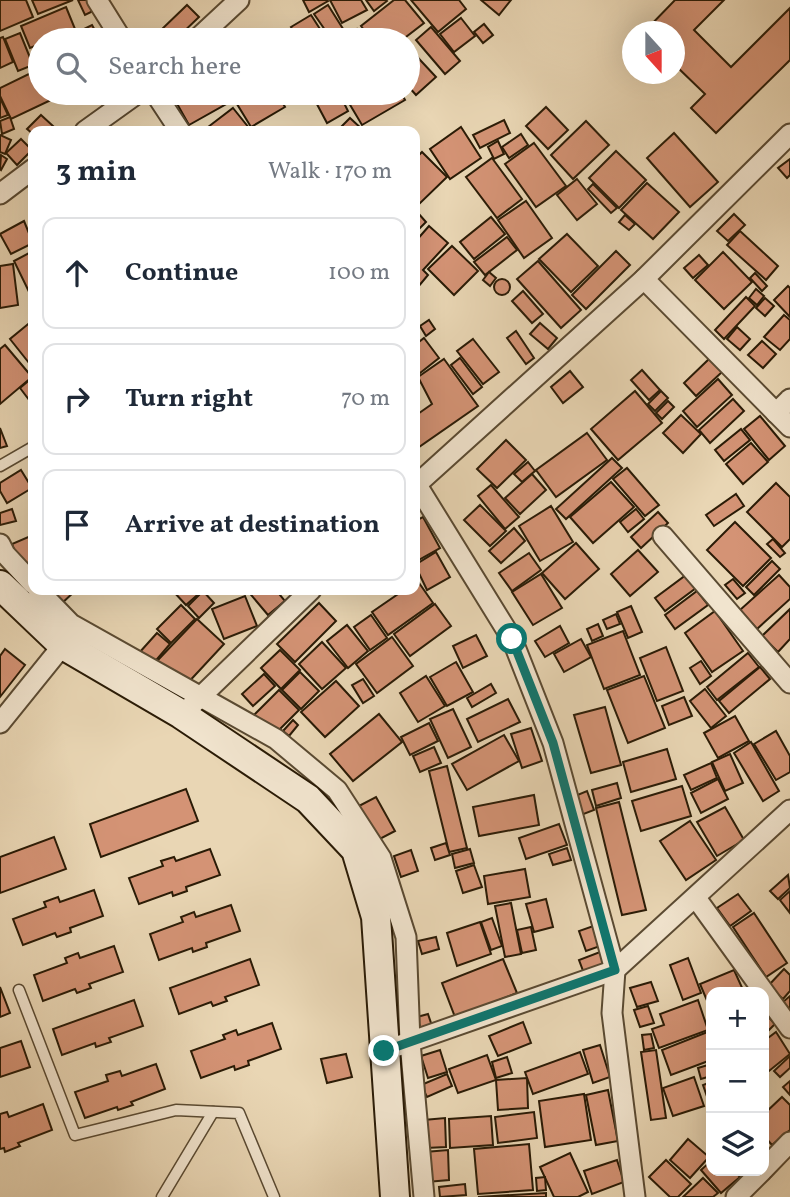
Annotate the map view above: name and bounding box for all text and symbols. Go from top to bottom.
north arrow [622,21,685,84]
search box [28,28,420,105]
icon: search [52,48,90,86]
text: Search here [108,49,241,85]
text: 3 min [56,151,137,193]
text: Walk · 170 m [268,156,392,188]
icon: ahead [58,254,96,292]
text: Continue [125,255,238,291]
text: 100 m [328,257,390,289]
icon: right [58,380,96,418]
text: Turn right [125,381,253,417]
text: 70 m [341,383,390,415]
icon: arrive [58,506,96,544]
text: Arrive at destination [125,507,380,543]
route start [496,623,527,654]
map controls [706,987,769,1176]
button: + [706,987,769,1050]
route end [368,1035,399,1066]
button: − [706,1050,769,1113]
button: layers [706,1113,769,1176]

